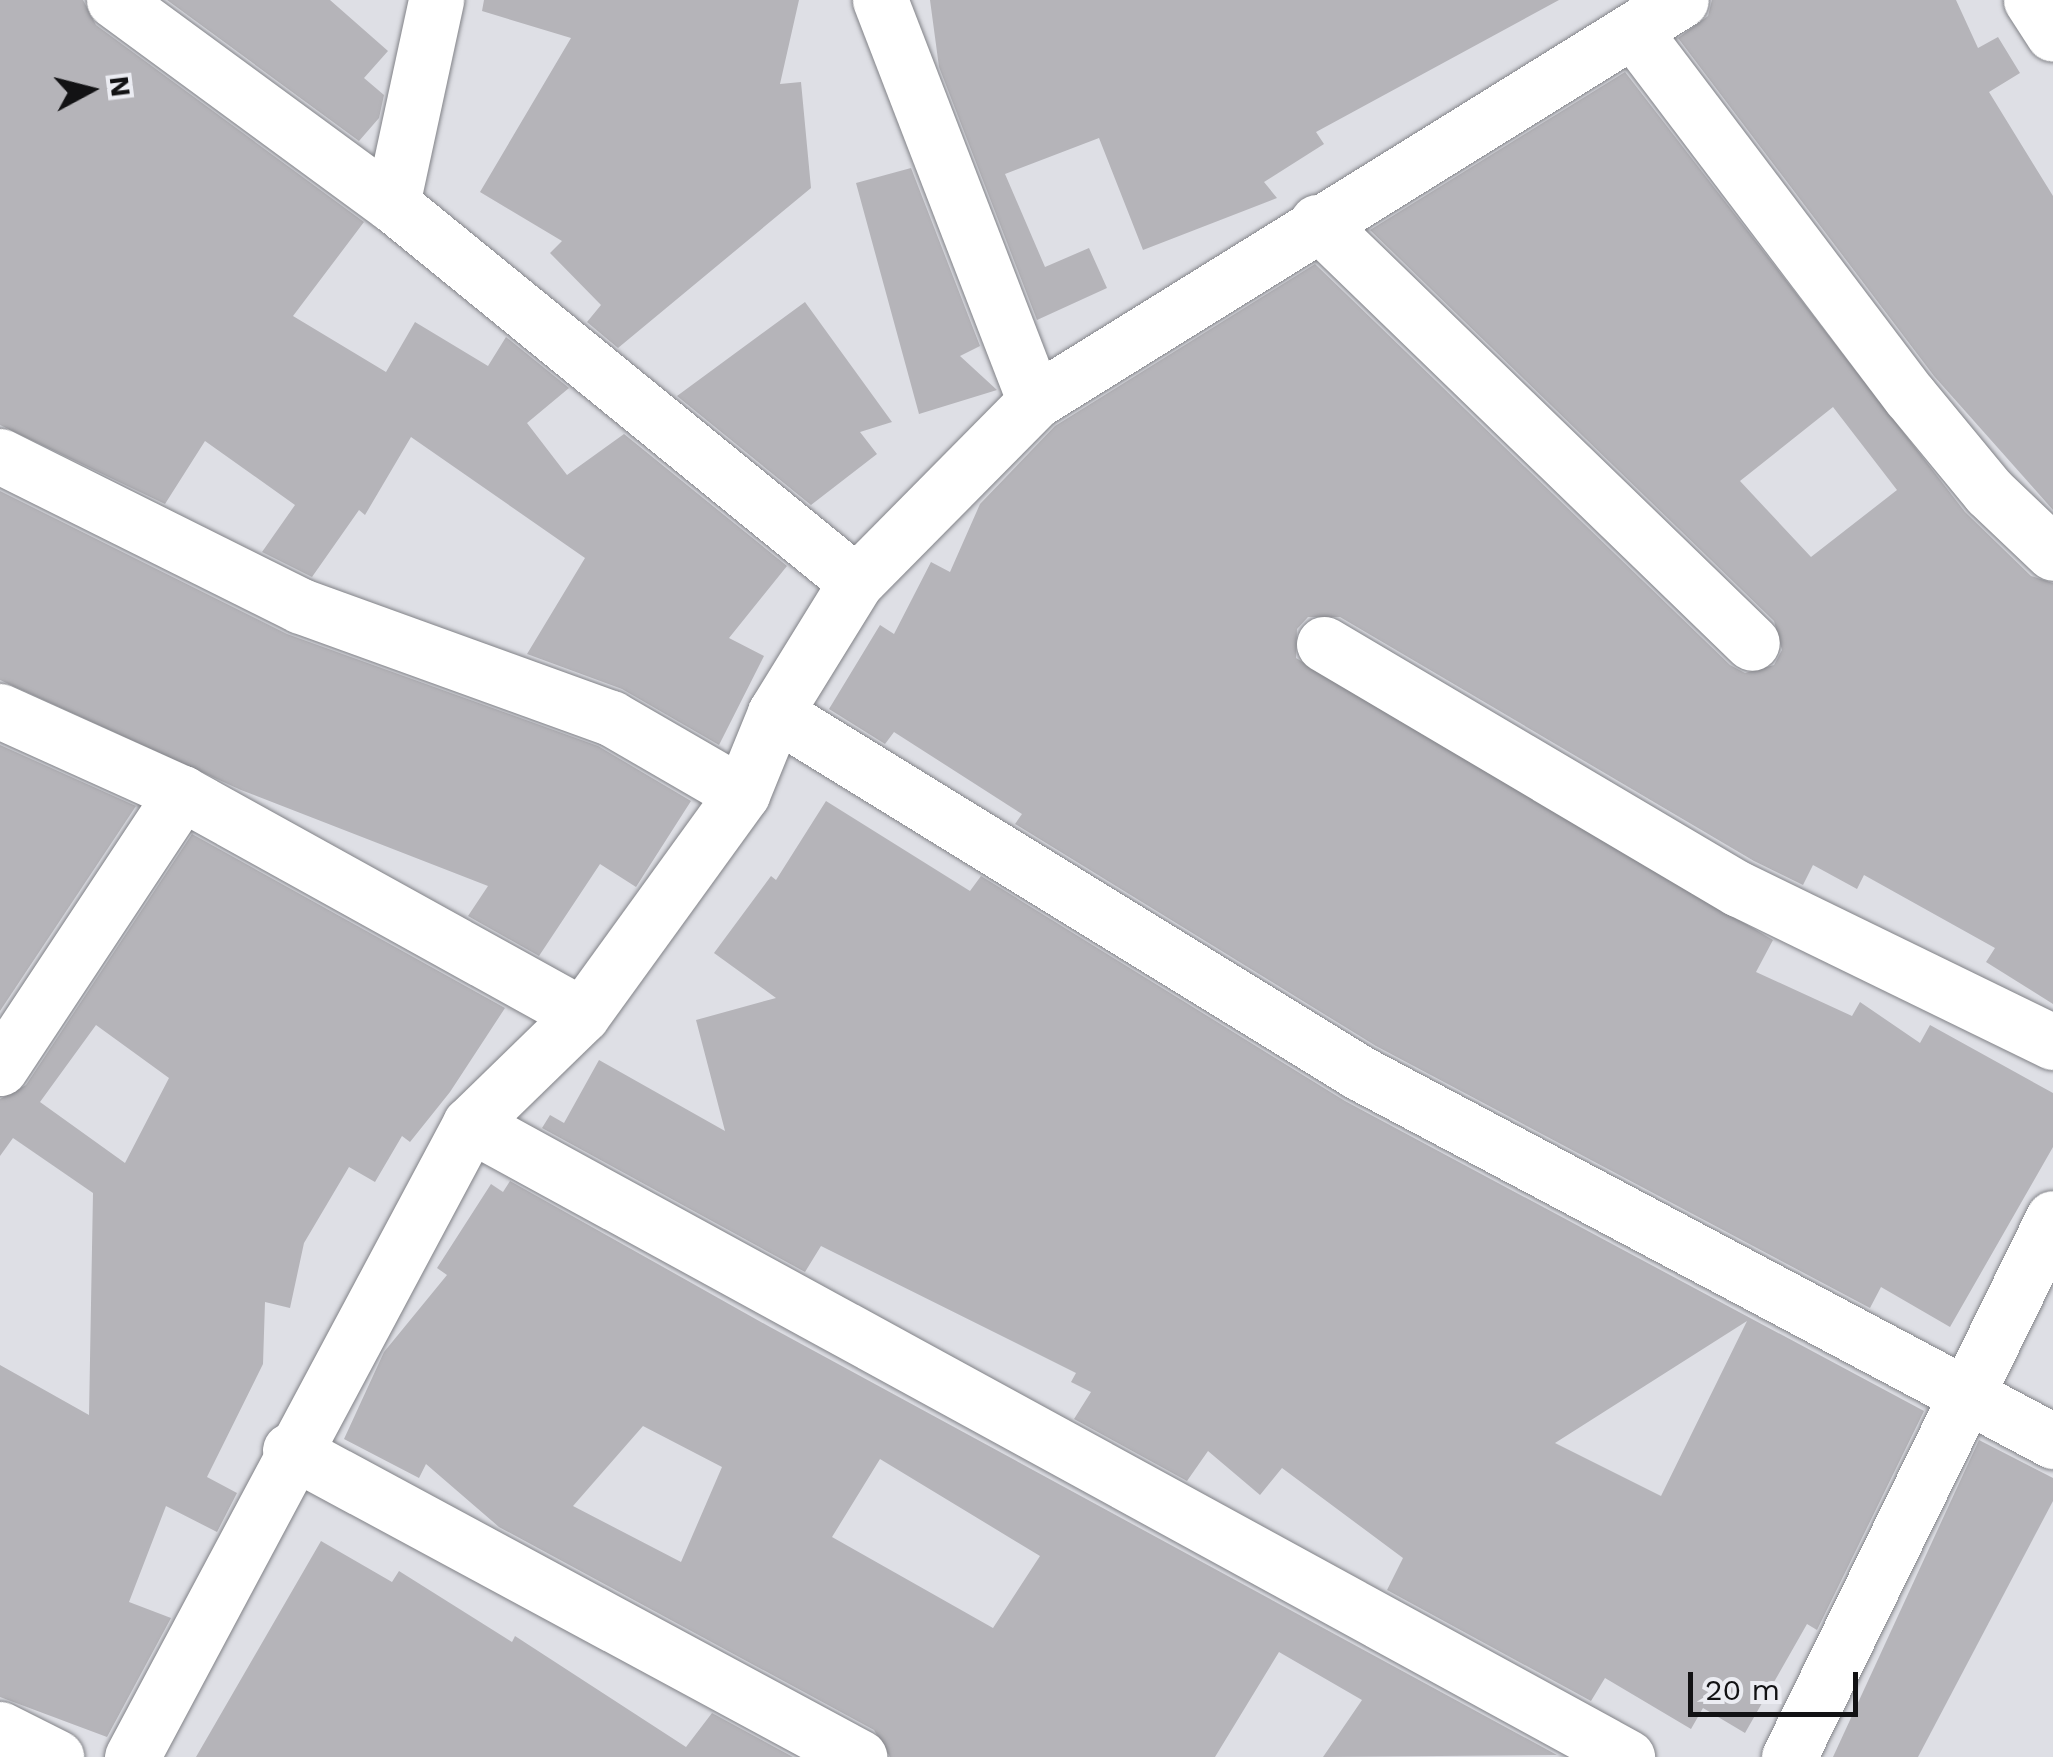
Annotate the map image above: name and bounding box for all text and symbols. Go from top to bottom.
north arrow [40,40,140,140]
text: N [103,74,138,99]
scale bar [1693,1652,1863,1714]
text: 20 m [1705,1672,1780,1707]

